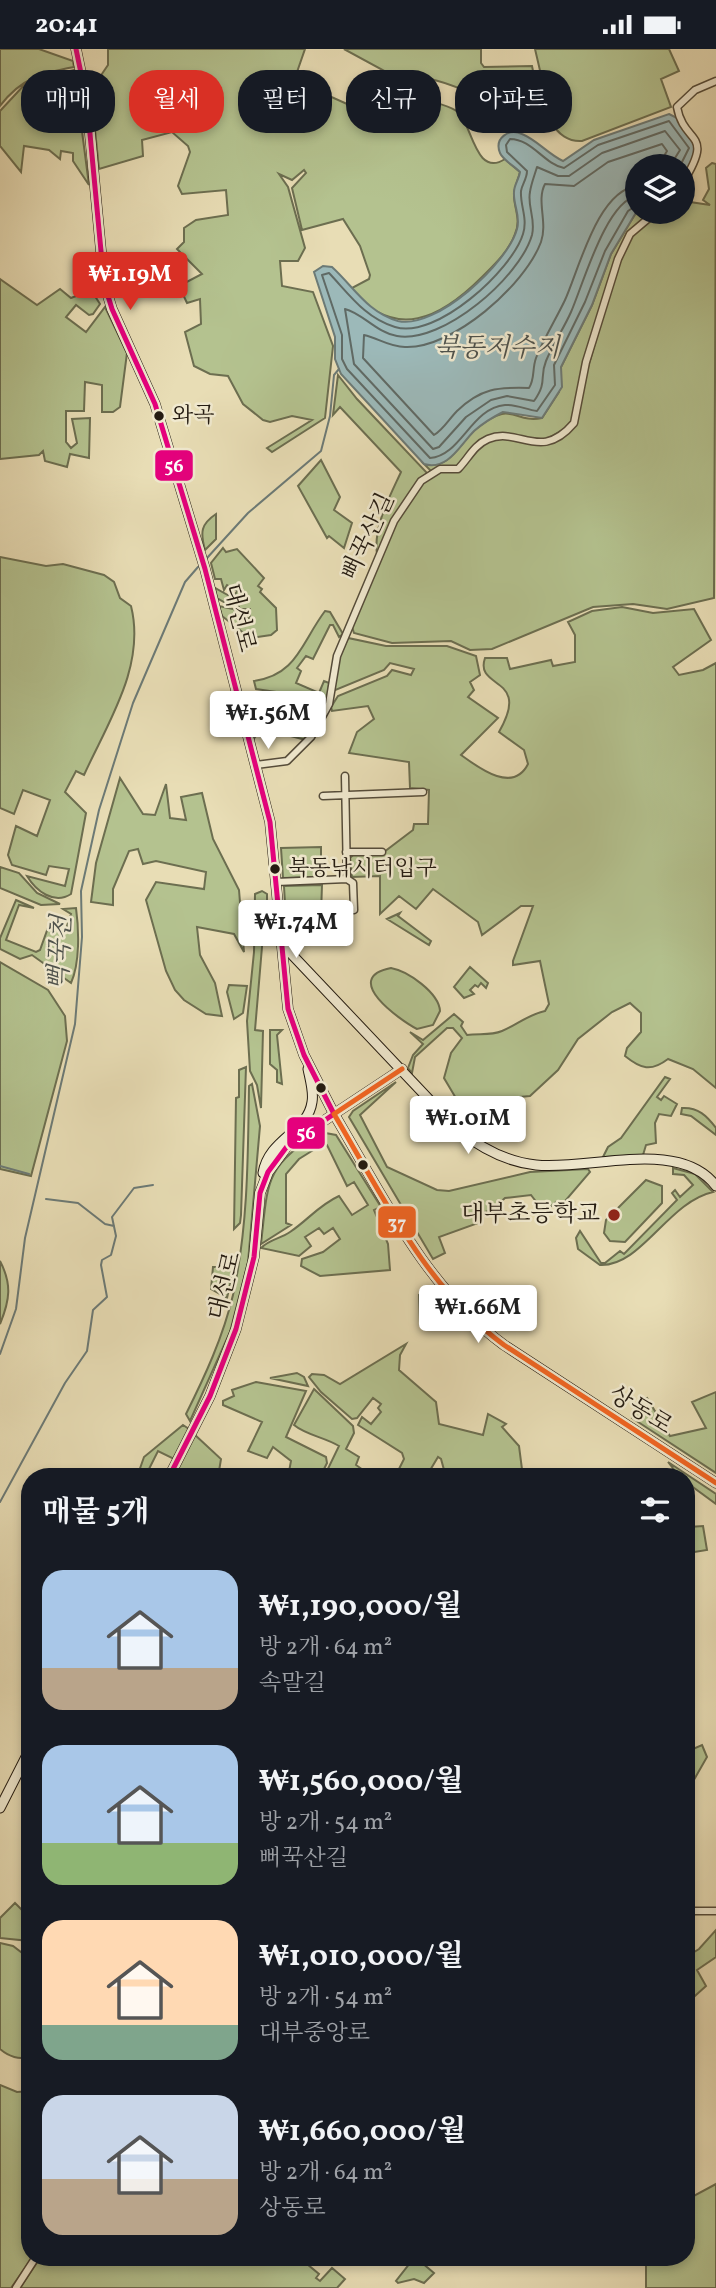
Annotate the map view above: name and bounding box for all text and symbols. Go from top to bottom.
text: 20:41 [35,7,98,43]
chip: 매매 [21,70,115,133]
chip: 월세 [129,70,224,133]
chip: 필터 [238,70,332,133]
chip: 신규 [346,70,441,133]
chip: 아파트 [455,70,572,133]
map controls [625,154,695,224]
button: layers [625,154,695,224]
pin: ₩1.19M [73,253,187,312]
text: ₩1.19M [89,259,171,291]
water label: 북동저수지 [434,331,562,367]
place label: 와곡 [172,401,215,432]
marker: 와곡 [152,409,166,423]
line badge: 56 [154,449,194,482]
text: 56 [164,454,184,480]
street label: 뻐꾹산길 [334,488,404,586]
street label: 대선로 [213,580,263,656]
pin: ₩1.56M [211,691,325,751]
text: ₩1.56M [226,698,310,730]
place label: 북동낚시터입구 [288,854,437,885]
marker: 북동낚시터입구 [268,862,282,876]
pin: ₩1.74M [239,901,353,960]
text: ₩1.74M [254,907,338,939]
water label: 뻑꾹천 [41,913,81,992]
unlabelled marker [314,1081,328,1095]
pin: ₩1.01M [411,1097,525,1156]
text: ₩1.01M [426,1103,510,1135]
line badge: 56 [286,1116,326,1150]
text: 56 [296,1121,316,1147]
unlabelled marker [356,1158,370,1172]
place label: 대부초등학교 [461,1198,600,1232]
line badge: 37 [377,1205,417,1239]
marker: 대부초등학교 [606,1207,622,1223]
text: 37 [388,1211,406,1237]
street label: 대선로 [201,1248,251,1324]
pin: ₩1.66M [421,1285,535,1345]
text: ₩1.66M [435,1292,521,1324]
street label: 상동로 [601,1378,679,1444]
icon: filters [636,1491,674,1529]
text: 매물 5개 [42,1492,149,1534]
text: ₩1,190,000/월 [259,1586,462,1628]
icon: home [98,1598,182,1682]
text: 방 2개 · 64 m² [259,1632,392,1664]
text: 속말길 [259,1668,326,1700]
text: ₩1,560,000/월 [259,1761,464,1803]
icon: home [98,1773,182,1857]
text: 방 2개 · 54 m² [259,1807,392,1839]
text: 뻐꾹산길 [259,1843,348,1875]
text: ₩1,010,000/월 [259,1936,464,1978]
icon: home [98,1948,182,2032]
text: 방 2개 · 54 m² [259,1982,392,2014]
text: 대부중앙로 [259,2018,370,2050]
text: ₩1,660,000/월 [259,2111,466,2153]
icon: home [98,2123,182,2207]
text: 방 2개 · 64 m² [259,2157,392,2189]
text: 상동로 [259,2193,326,2225]

